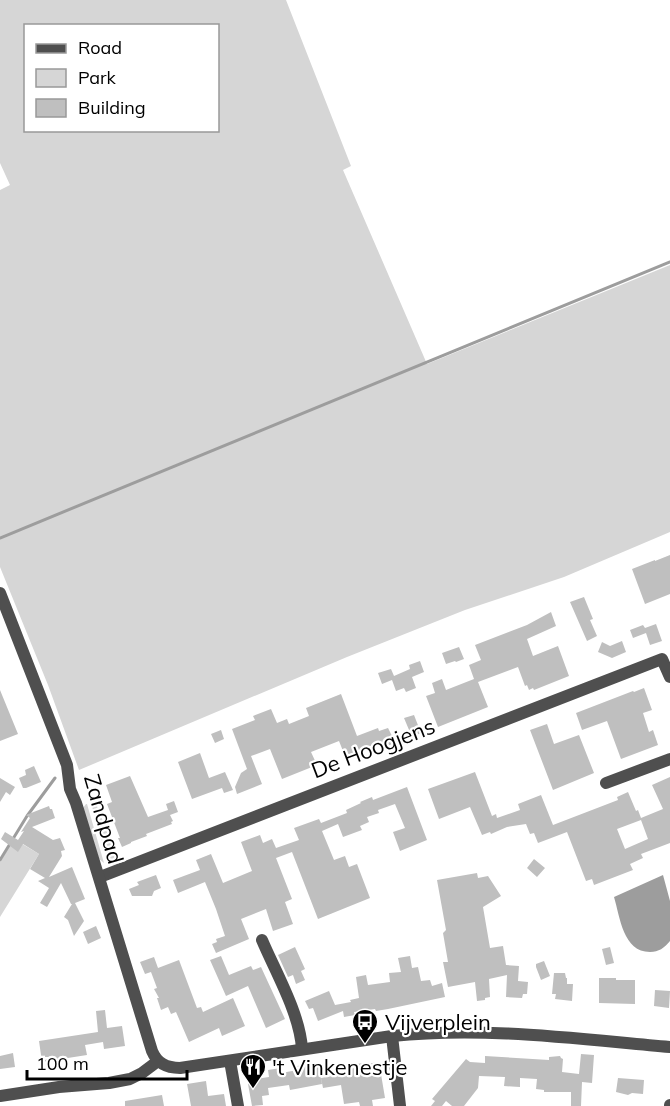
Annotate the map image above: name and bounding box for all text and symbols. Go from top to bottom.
legend [24,24,219,132]
text: Road [78,36,122,59]
text: Park [78,66,117,89]
text: Building [78,96,146,119]
street label: De Hoogjens [307,712,439,784]
street label: Zandpad [78,771,130,867]
bus stop icon: Vijverplein [350,1007,380,1045]
place label: Vijverplein [385,1008,491,1036]
scale bar [27,1043,188,1081]
text: 100 m [36,1052,89,1075]
restaurant icon: 't Vinkenestje [238,1052,268,1090]
place label: 't Vinkenestje [272,1053,407,1081]

